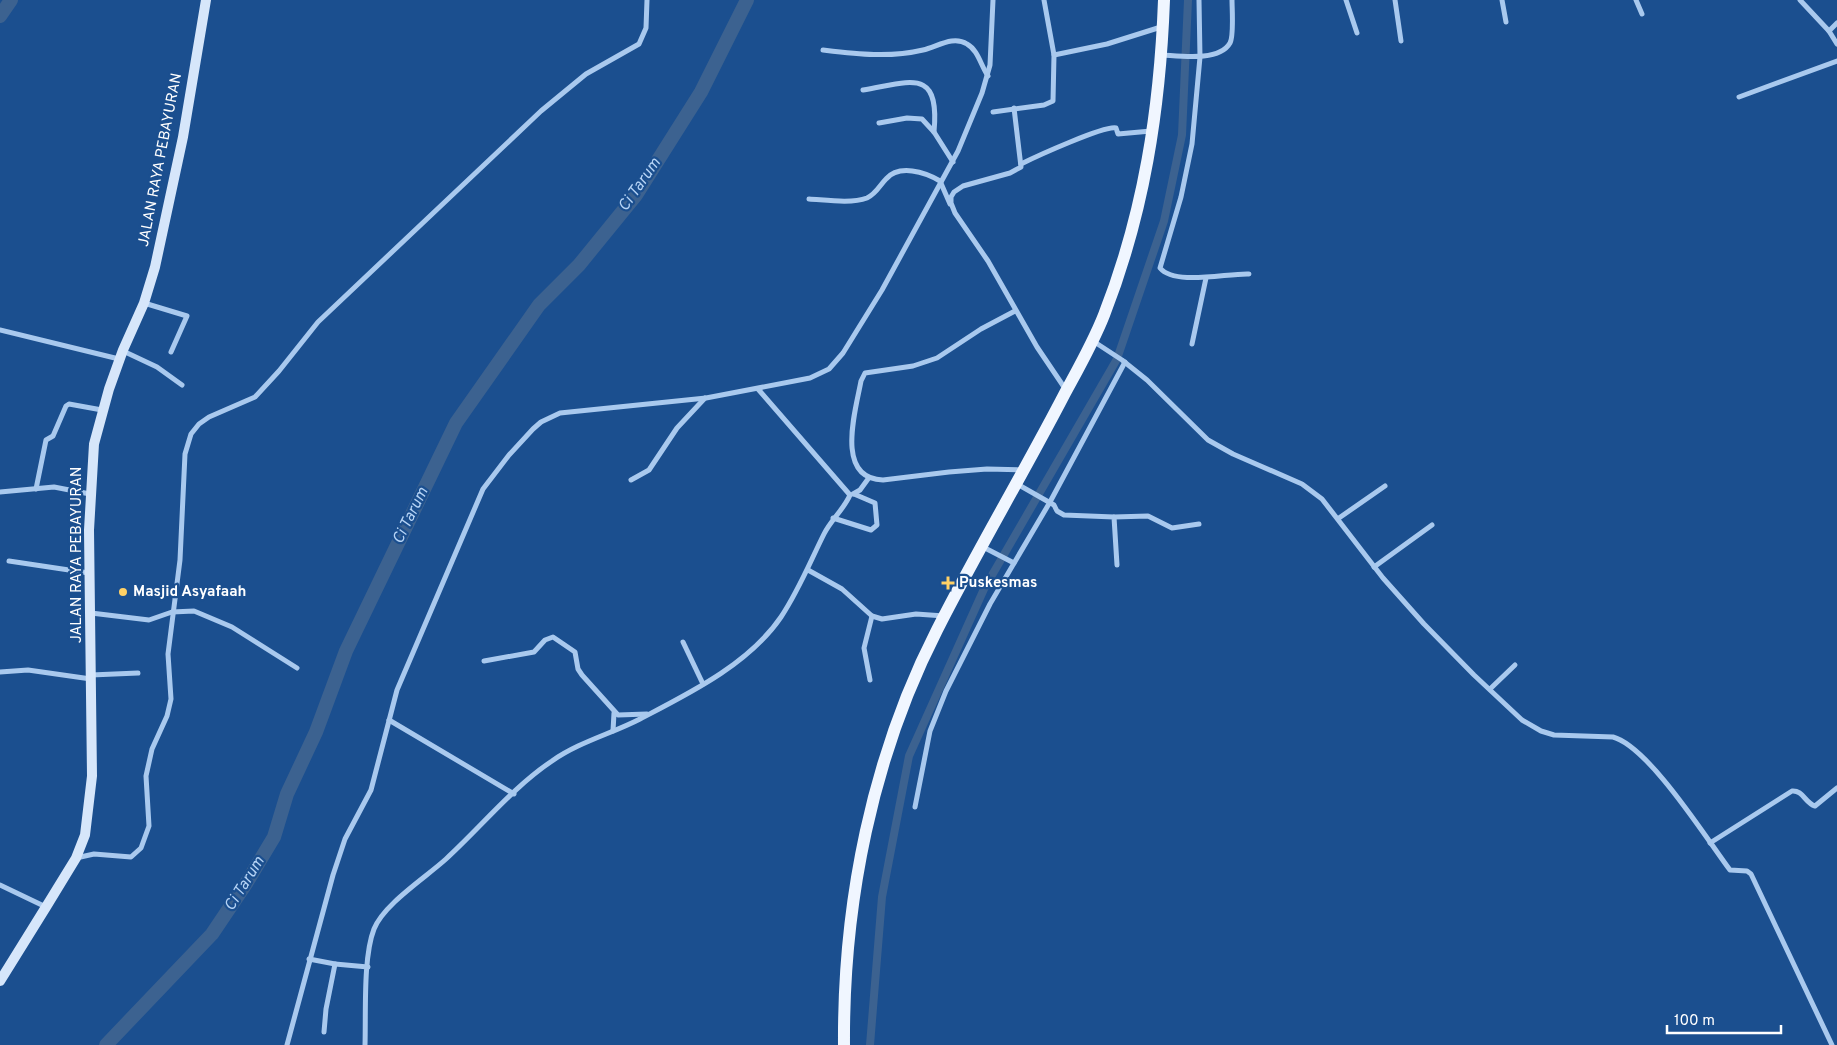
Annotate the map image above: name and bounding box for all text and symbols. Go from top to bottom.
street label: JALAN RAYA PEBAYURAN [135,71,187,249]
water label: Ci Tarum [614,154,666,216]
street label: JALAN RAYA PEBAYURAN [68,467,87,643]
water label: Ci Tarum [389,484,433,548]
place label: Puskesmas [959,574,1037,593]
marker: Puskesmas [941,576,955,590]
place label: Masjid Asyafaah [133,583,246,602]
marker: Masjid Asyafaah [117,586,129,598]
water label: Ci Tarum [220,853,270,915]
scale bar [1667,1002,1781,1034]
text: 100 m [1674,1012,1715,1031]

